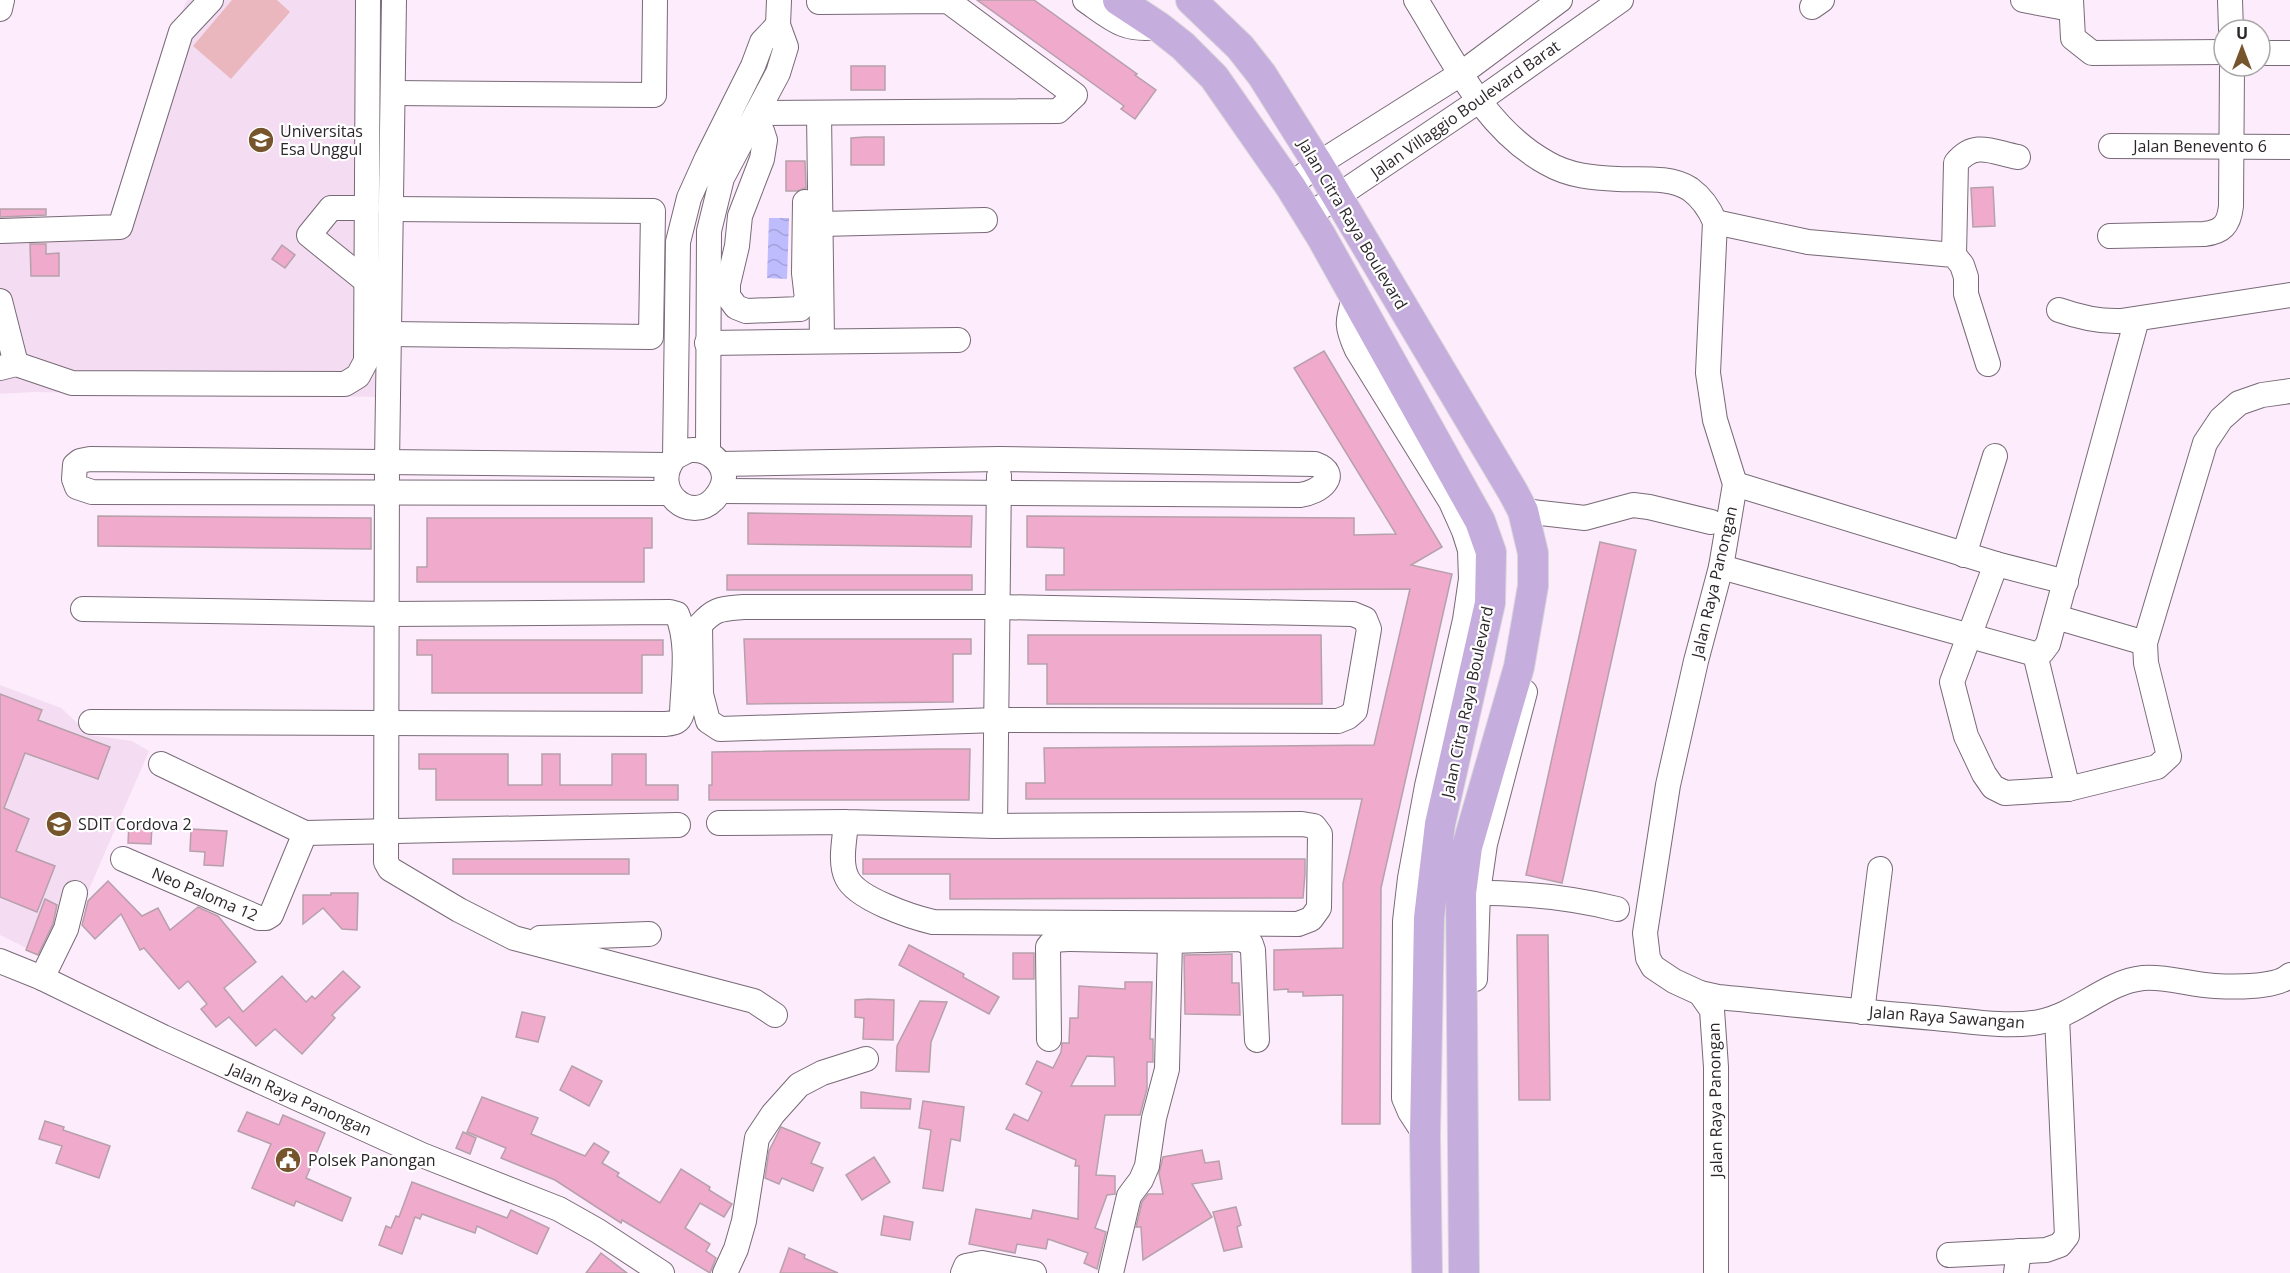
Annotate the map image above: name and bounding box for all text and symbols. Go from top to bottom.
north arrow [2212,18,2272,78]
text: U [2236,22,2248,44]
street label: Jalan Villaggio Boulevard Barat [1364,35,1564,184]
place label: Universitas Esa Unggul [280,120,363,160]
school or university icon: Universitas Esa Unggul [246,125,276,155]
street label: Jalan Citra Raya Boulevard [1292,133,1413,313]
street label: Jalan Benevento 6 [2131,135,2267,157]
street label: Jalan Raya Panongan [1685,504,1742,662]
street label: Jalan Citra Raya Boulevard [1436,604,1498,802]
school or university icon: SDIT Cordova 2 [44,809,74,839]
place label: SDIT Cordova 2 [78,813,192,835]
street label: Neo Paloma 12 [149,862,261,926]
street label: Jalan Raya Sawangan [1866,1000,2026,1033]
street label: Jalan Raya Panongan [1703,1022,1727,1180]
street label: Jalan Raya Panongan [223,1057,375,1141]
public building icon: Polsek Panongan [273,1145,303,1175]
place label: Polsek Panongan [308,1149,436,1171]

